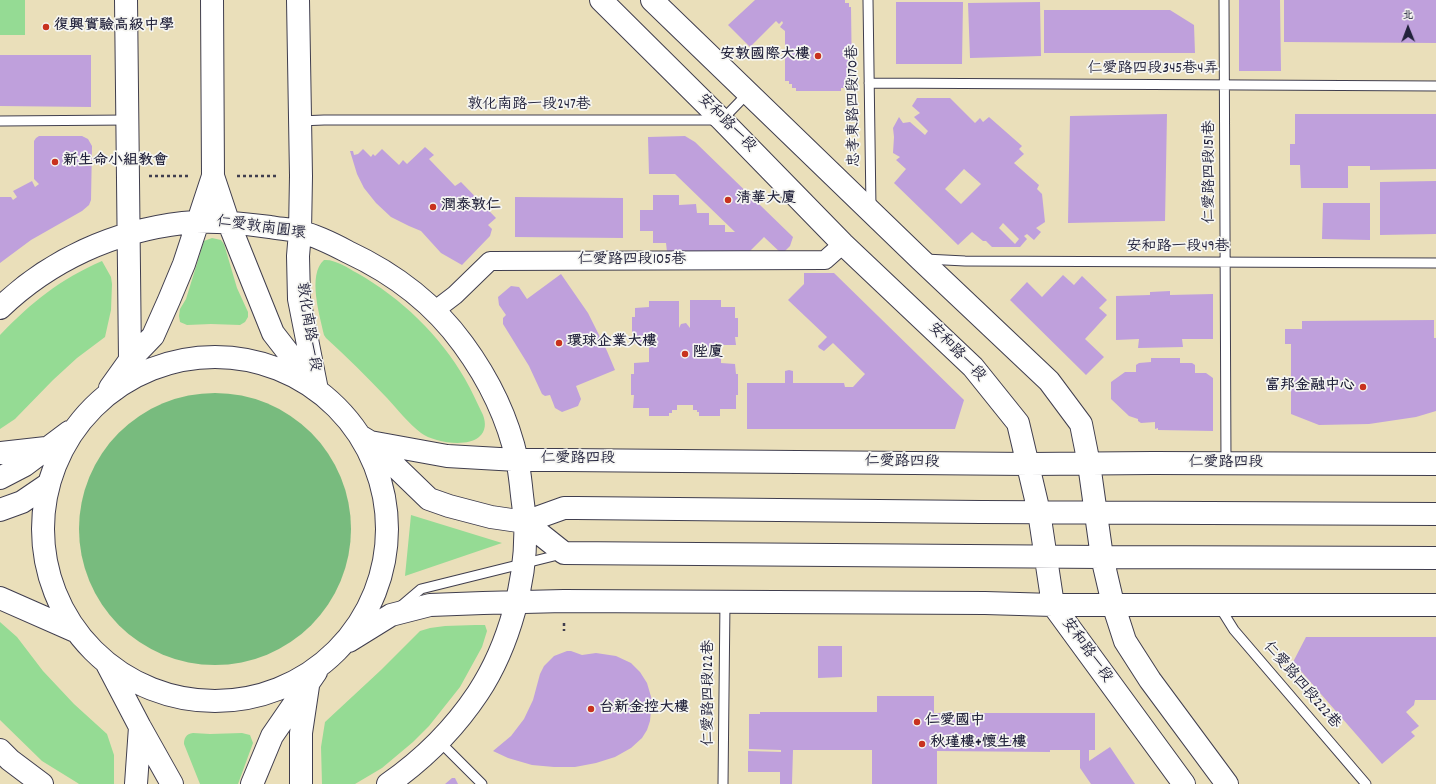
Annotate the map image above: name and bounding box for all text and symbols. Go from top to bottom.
north arrow [1388,8,1428,48]
text: 北 [1402,8,1413,24]
place label: 復興實驗高級中學 [54,18,174,36]
marker: 復興實驗高級中學 [41,22,51,32]
street label: 忠孝東路四段170巷 [845,45,865,167]
place label: 安敦國際大樓 [720,47,810,65]
marker: 安敦國際大樓 [813,51,823,61]
street label: 仁愛路四段345巷4弄 [1087,61,1219,79]
street label: 安和路一段 [693,91,759,157]
street label: 敦化南路一段247巷 [467,97,591,115]
street label: 仁愛路四段151巷 [1202,120,1220,224]
place label: 新生命小組教會 [63,153,168,171]
marker: 新生命小組教會 [50,157,60,167]
place label: 清華大廈 [736,191,796,209]
marker: 清華大廈 [723,195,733,205]
place label: 潤泰敦仁 [441,198,501,216]
marker: 潤泰敦仁 [428,202,438,212]
street label: 仁愛敦南圓環 [215,214,307,244]
street label: 安和路一段49巷 [1126,239,1230,257]
street label: 仁愛路四段105巷 [578,252,686,270]
street label: 敦化南路一段 [291,281,323,373]
street label: 安和路一段 [923,320,989,386]
place label: 環球企業大樓 [567,334,657,352]
marker: 環球企業大樓 [554,338,564,348]
place label: 陛廈 [693,345,723,363]
marker: 陛廈 [680,349,690,359]
place label: 富邦金融中心 [1265,378,1355,396]
marker: 富邦金融中心 [1358,382,1368,392]
street label: 仁愛路四段 [541,451,615,469]
street label: 仁愛路四段 [864,453,940,473]
street label: 仁愛路四段 [1189,455,1263,473]
street label: 安和路一段 [1057,615,1115,687]
street label: 仁愛路四段222巷 [1258,639,1344,733]
street label: 仁愛路四段122巷 [701,640,719,746]
place label: 台新金控大樓 [599,700,689,718]
marker: 台新金控大樓 [586,704,596,714]
place label: 仁愛國中 [925,713,985,731]
marker: 仁愛國中 [912,717,922,727]
place label: 秋瑾樓+懷生樓 [930,735,1027,753]
marker: 秋瑾樓+懷生樓 [917,739,927,749]

